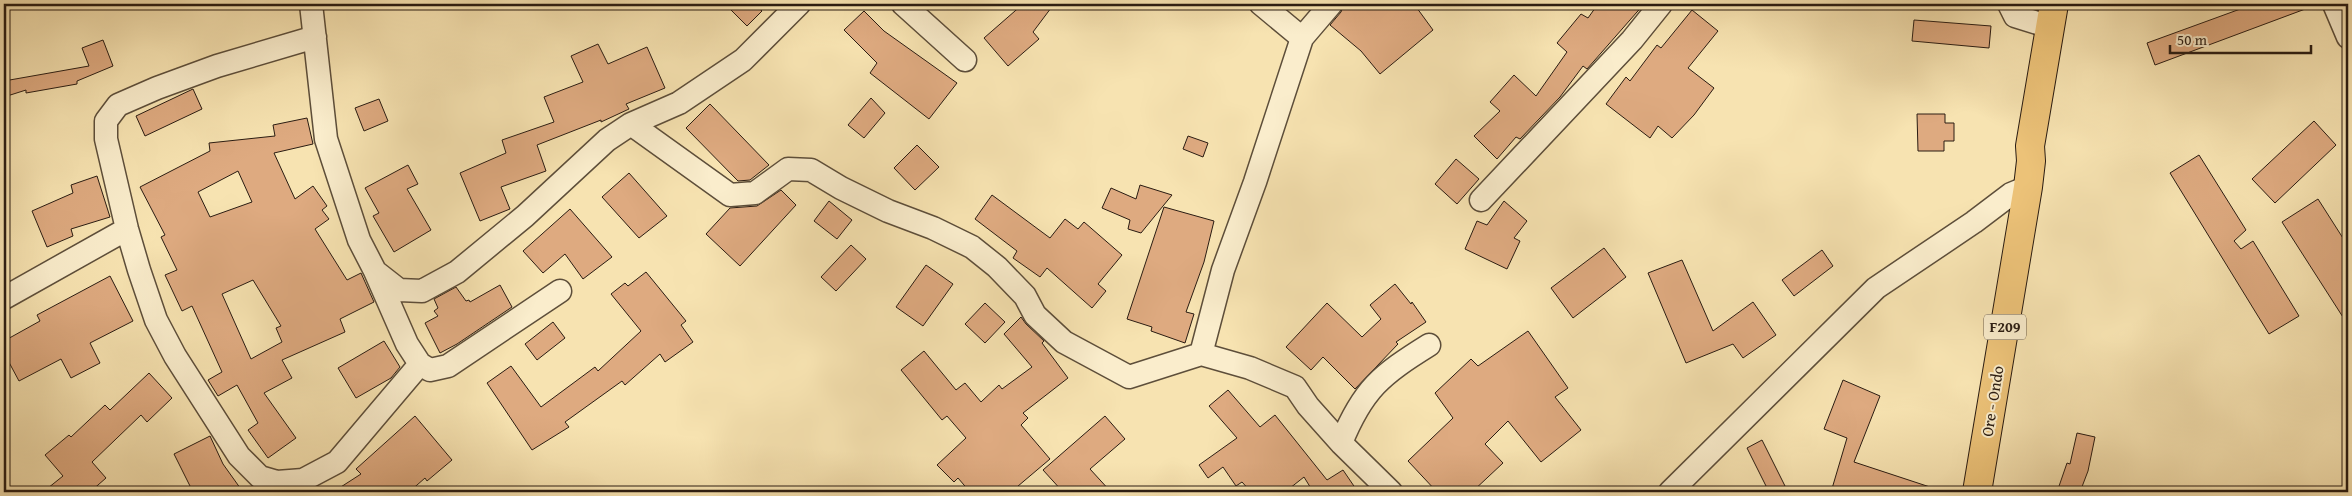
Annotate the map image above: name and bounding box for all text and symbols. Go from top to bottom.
scale bar [2170,22,2311,54]
text: 50 m [2177,29,2208,50]
road number: F209 [1984,314,2026,340]
street label: Ore - Ondo [1975,364,2009,438]

